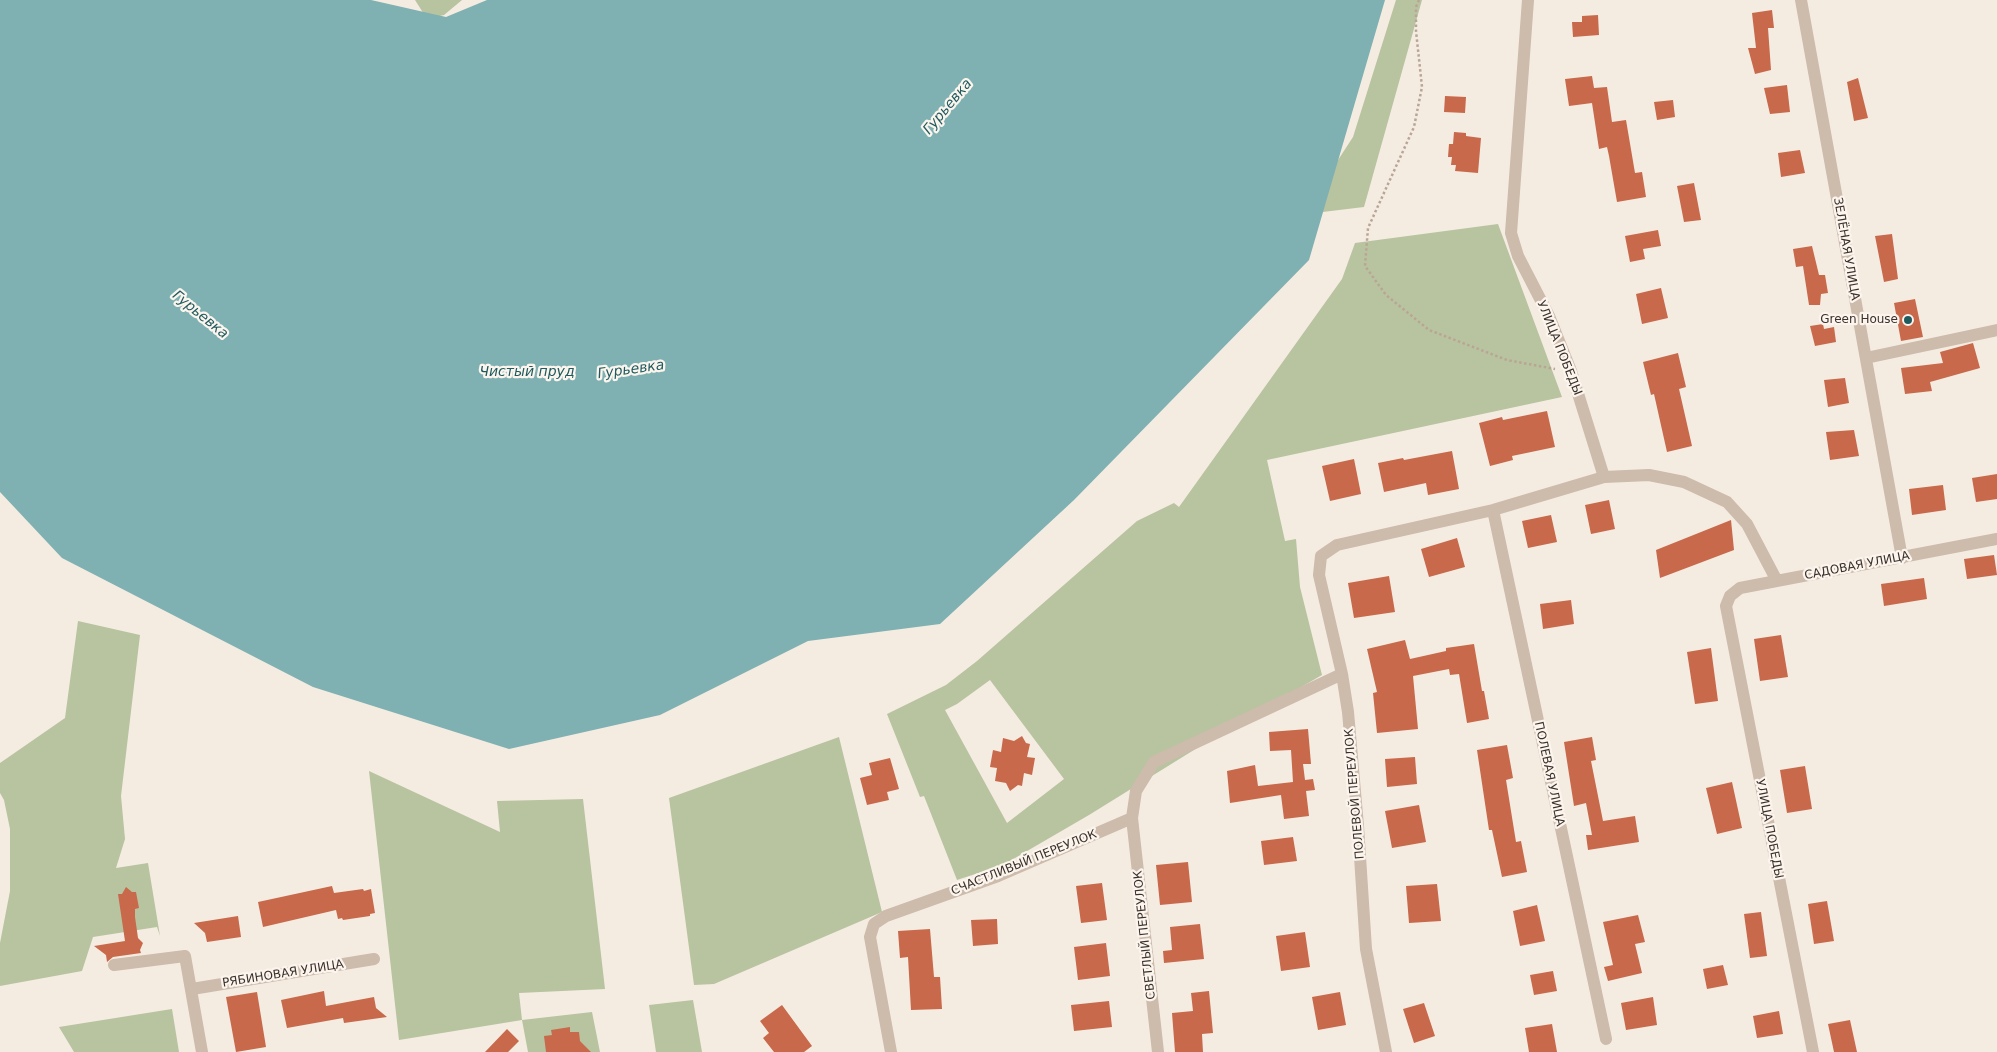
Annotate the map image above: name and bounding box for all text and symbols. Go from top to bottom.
water label: Гурьевка [920,76,976,138]
street label: ЗЕЛЁНАЯ УЛИЦА [1830,196,1862,302]
water label: Гурьевка [169,287,231,343]
street label: УЛИЦА ПОБЕДЫ [1533,299,1585,397]
place label: Green House [1820,313,1898,327]
marker: Green House [1902,314,1914,326]
water label: Гурьевка [597,357,665,383]
water label: Чистый пруд [479,364,575,380]
street label: САДОВАЯ УЛИЦА [1803,549,1911,583]
street label: ПОЛЕВАЯ УЛИЦА [1531,720,1567,828]
street label: ПОЛЕВОЙ ПЕРЕУЛОК [1342,728,1368,860]
street label: УЛИЦА ПОБЕДЫ [1752,778,1786,880]
street label: СЧАСТЛИВЫЙ ПЕРЕУЛОК [949,827,1099,899]
street label: СВЕТЛЫЙ ПЕРЕУЛОК [1131,870,1159,1000]
street label: РЯБИНОВАЯ УЛИЦА [221,957,345,991]

